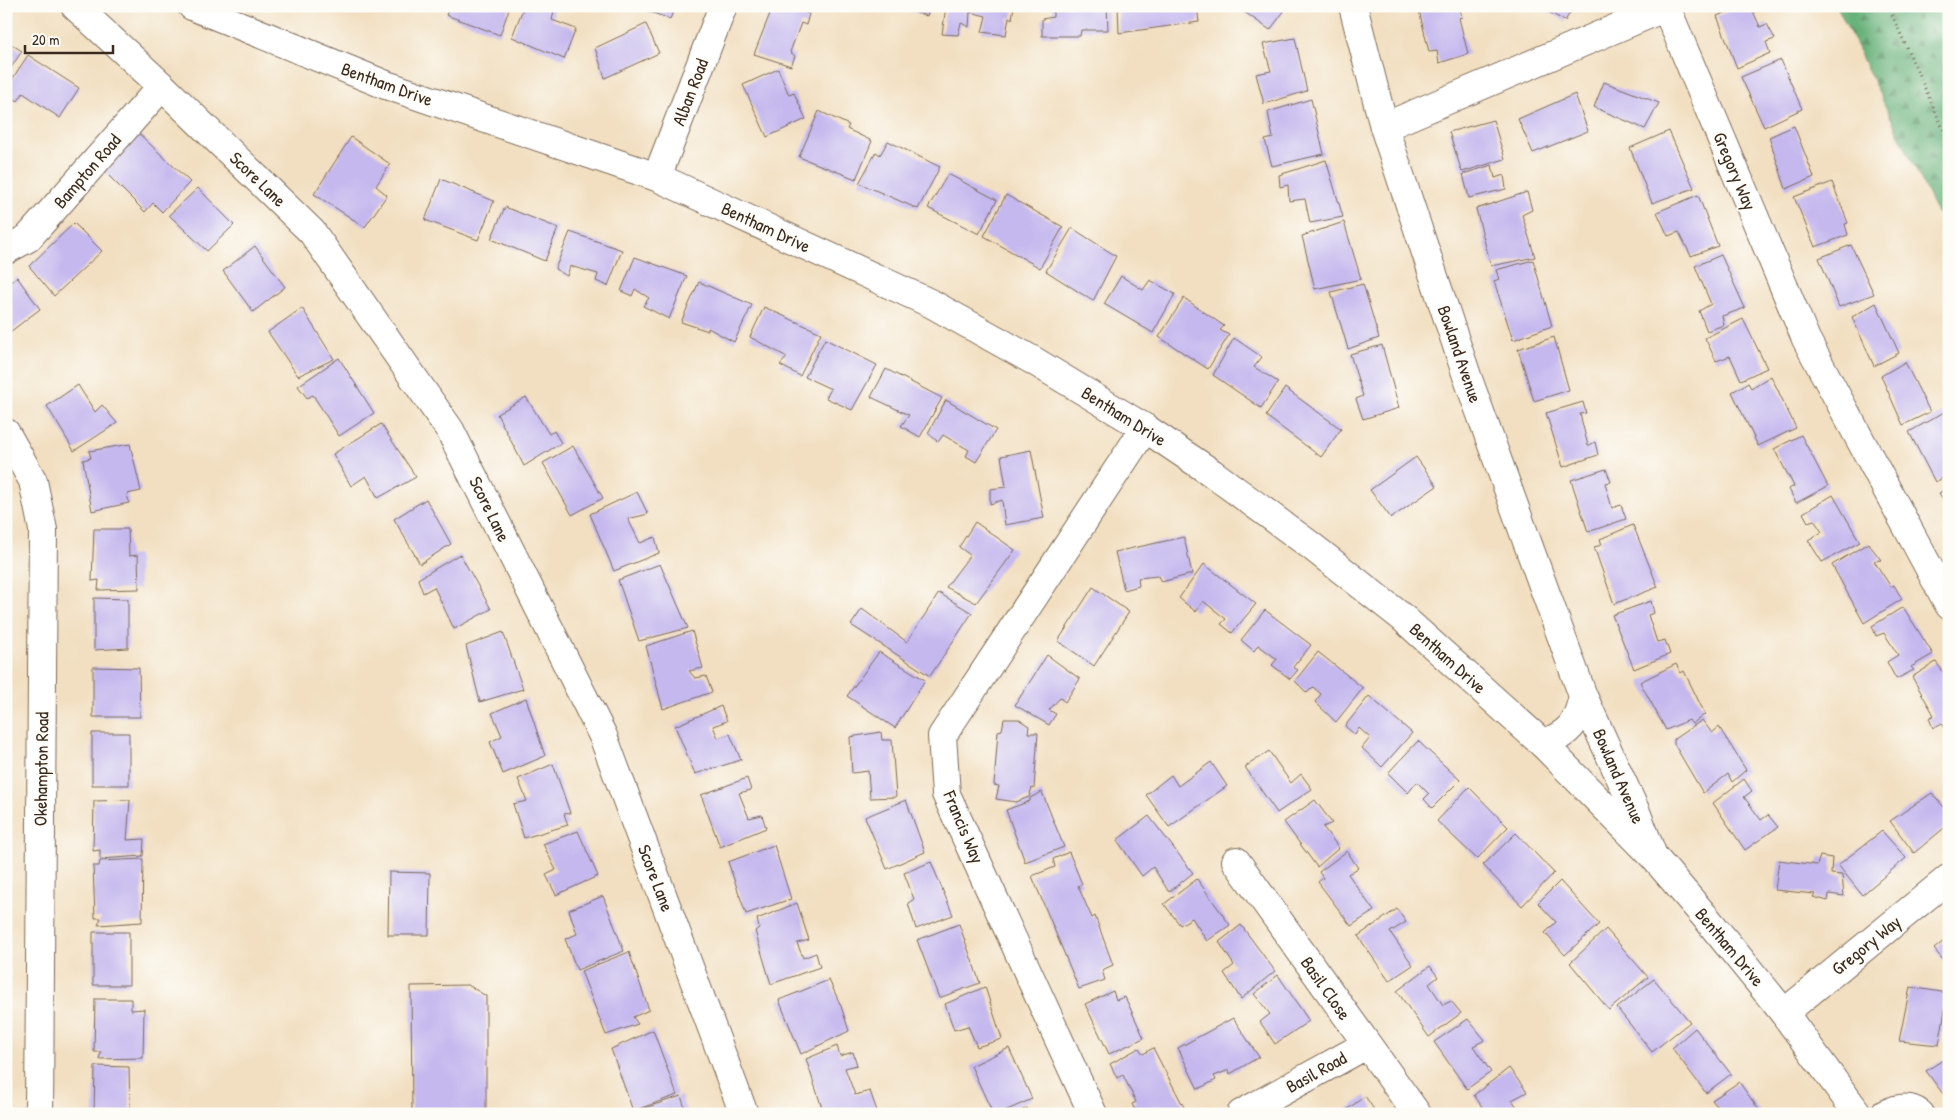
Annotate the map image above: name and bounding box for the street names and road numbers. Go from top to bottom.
street label: Alban Road [666,55,714,129]
street label: Bentham Drive [338,56,436,112]
street label: Bampton Road [48,128,126,214]
street label: Gregory Way [1707,128,1763,214]
street label: Score Lane [224,146,292,212]
street label: Bentham Drive [717,195,815,259]
street label: Bowland Avenue [1432,302,1488,406]
street label: Bentham Drive [1077,380,1171,452]
street label: Score Lane [463,472,517,546]
street label: Bentham Drive [1404,617,1492,699]
street label: Okehampton Road [28,712,54,826]
street label: Bowland Avenue [1587,725,1651,827]
street label: Francis Way [937,786,991,868]
street label: Score Lane [632,841,680,915]
street label: Bentham Drive [1690,902,1770,992]
street label: Gregory Way [1826,909,1906,981]
street label: Basil Close [1295,951,1357,1025]
street label: Basil Road [1281,1045,1351,1099]

